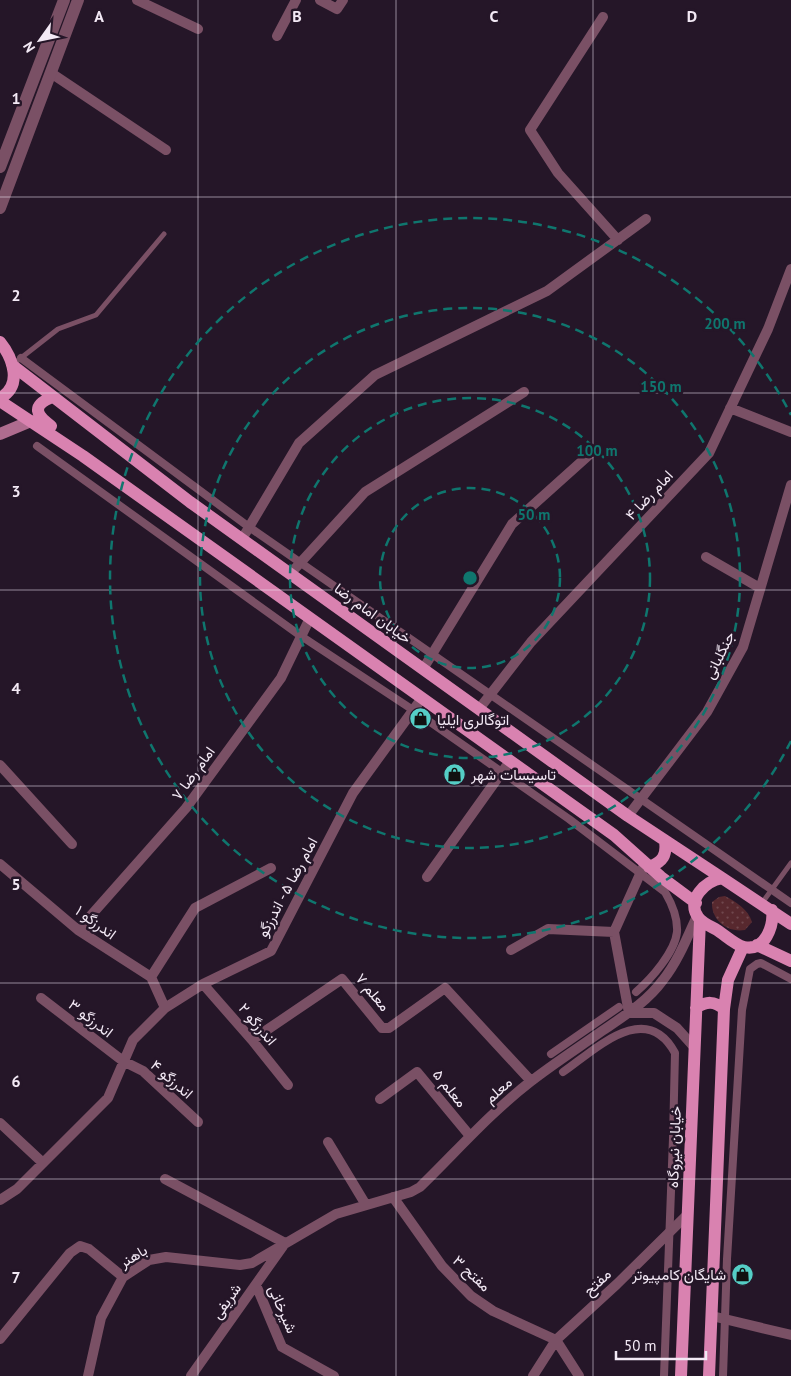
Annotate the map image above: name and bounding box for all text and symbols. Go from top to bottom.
text: A [94,6,104,26]
text: B [292,6,302,26]
text: C [490,6,499,26]
text: D [687,6,697,26]
north arrow [15,15,65,65]
text: N [19,38,39,56]
text: 1 [11,88,21,108]
text: 2 [11,285,21,305]
text: 200 m [704,314,746,333]
text: 150 m [640,377,682,396]
text: 100 m [576,441,618,460]
street label: امام رضا ۴ [621,466,678,525]
text: 3 [11,481,21,501]
text: 50 m [518,505,550,524]
centre of rings [461,569,479,587]
street label: خیابان امام رضا [330,579,415,648]
street label: جنگلبانی [699,628,740,682]
text: 4 [11,678,21,698]
shop icon: اتوگالری ایلیا [409,707,433,731]
place label: اتوگالری ایلیا [437,710,509,730]
street label: امام رضا ۷ [167,742,220,804]
shop icon: تاسیسات شهر [443,762,467,786]
place label: تاسیسات شهر [470,765,556,784]
street label: امام رضا ۵ - اندرزگو [253,834,322,941]
text: 5 [11,874,21,894]
street label: اندرزگو ۱ [72,901,120,943]
street label: معلم ۷ [351,969,394,1015]
street label: اندرزگو ۳ [65,995,117,1041]
street label: اندرزگو ۲ [235,999,281,1049]
street label: اندرزگو ۴ [147,1055,197,1103]
street label: معلم ۵ [428,1065,471,1112]
text: 6 [11,1071,21,1091]
street label: معلم [480,1073,516,1108]
street label: خیابان نیروگاه [663,1106,685,1188]
street label: باهنر [115,1240,151,1272]
street label: مفتح ۳ [448,1251,495,1297]
shop icon: شایگان کامپیوتر [730,1262,754,1286]
street label: مفتح [579,1264,616,1301]
place label: شایگان کامپیوتر [631,1265,726,1285]
text: 7 [11,1267,21,1287]
street label: شریفی [207,1279,246,1323]
street label: شیرخانی [263,1282,302,1336]
scale bar [616,1328,706,1360]
text: 50 m [624,1336,657,1355]

